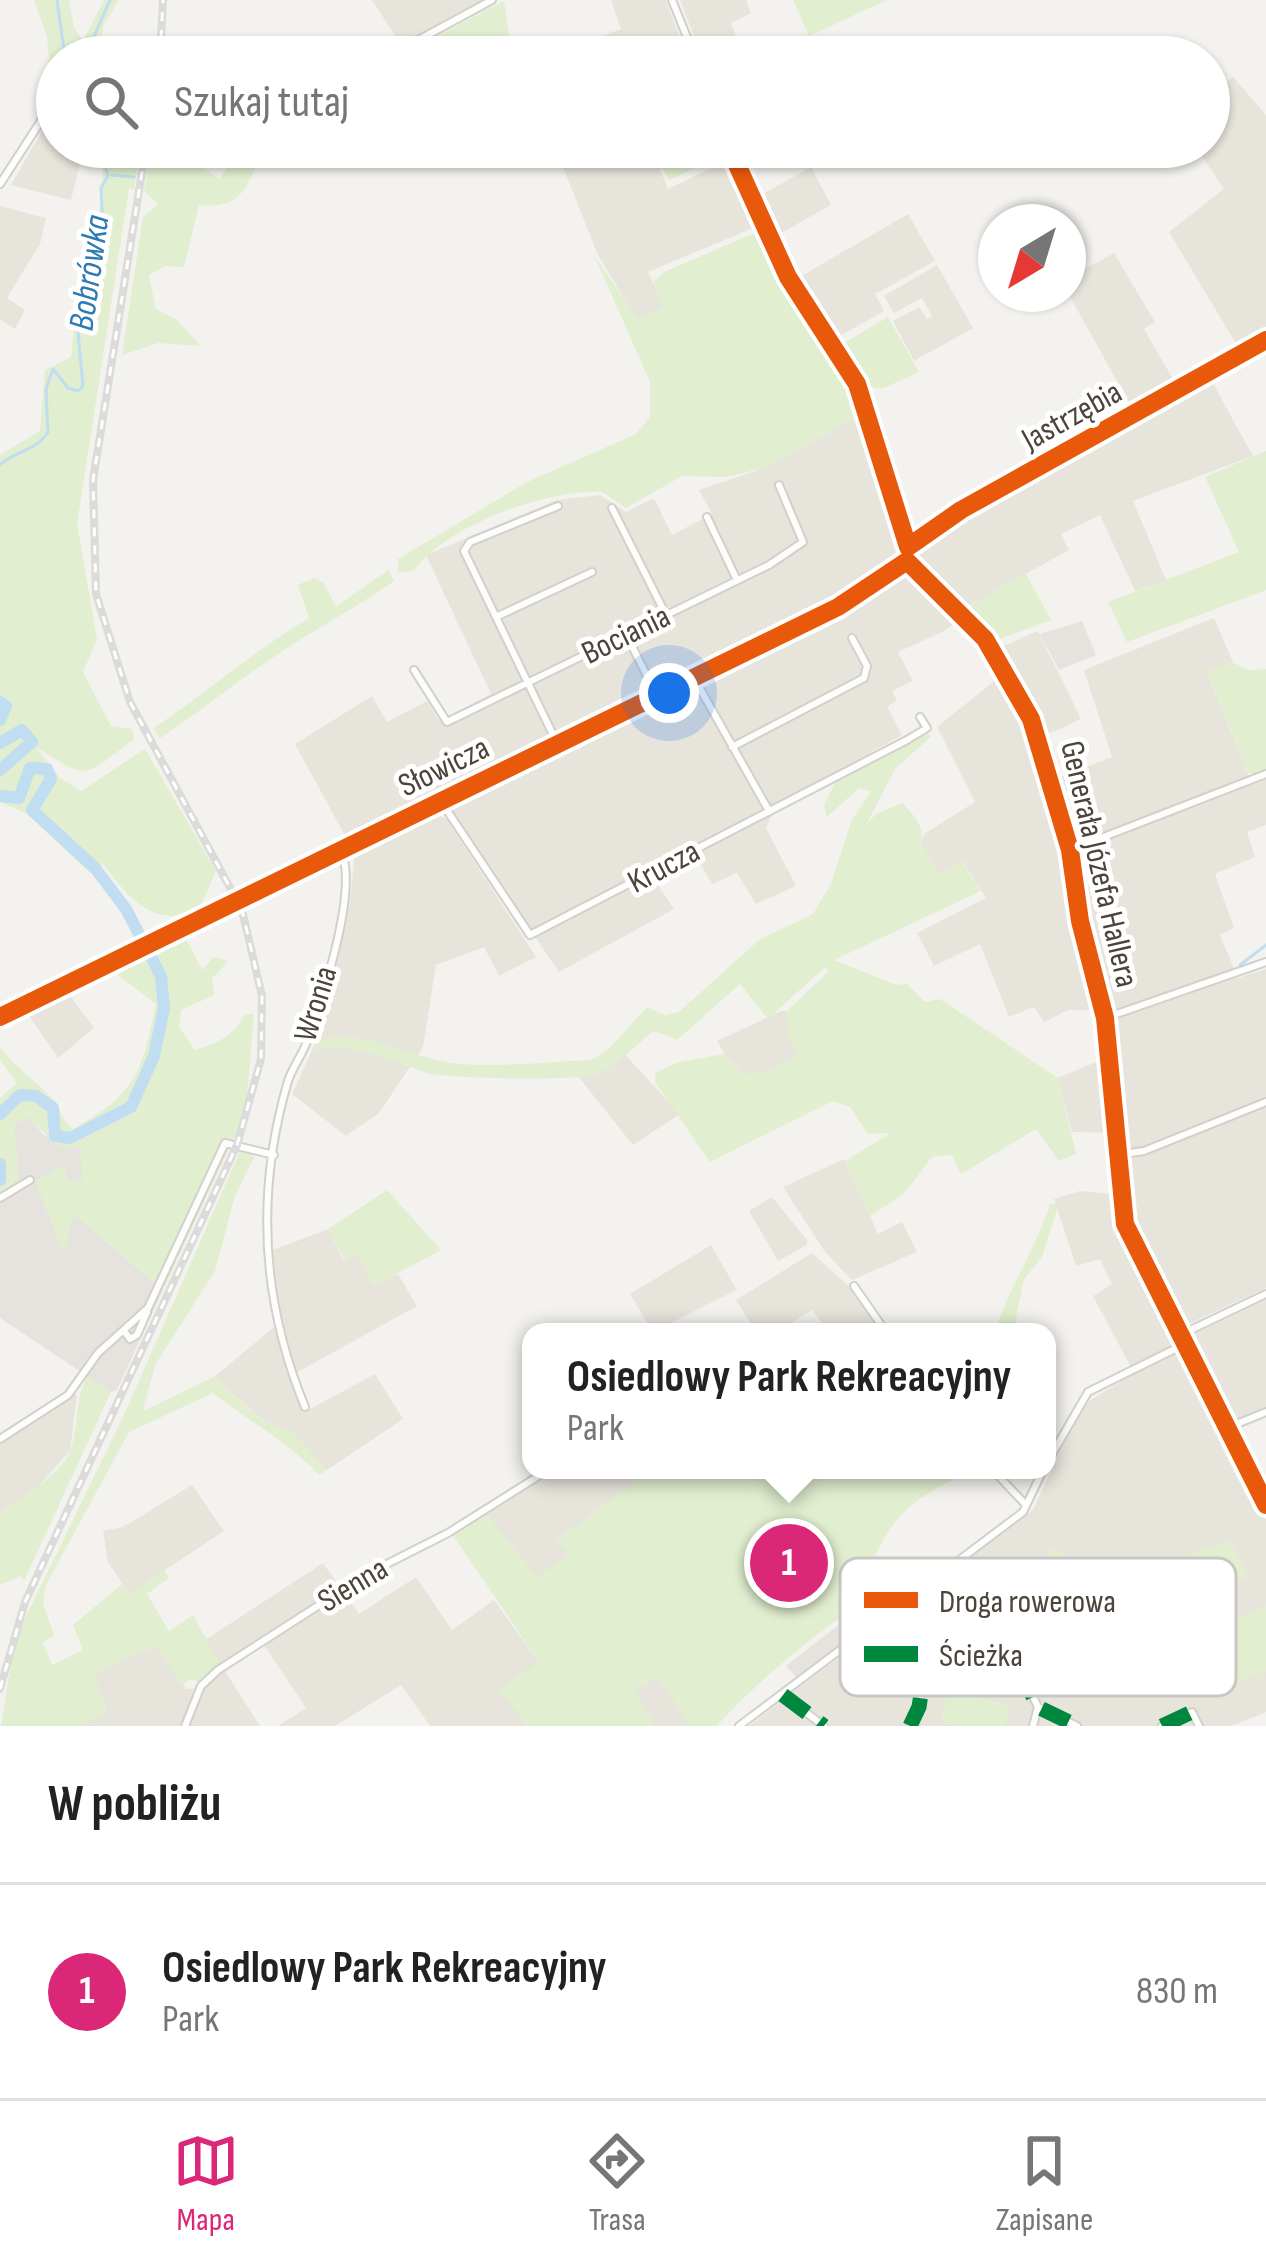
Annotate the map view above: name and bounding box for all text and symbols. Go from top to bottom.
search box [36,36,1230,168]
icon: search [78,69,144,135]
text: Szukaj tutaj [174,75,349,130]
north arrow [978,204,1086,312]
water label: Bobrówka [61,212,119,334]
street label: Jastrzębia [1014,372,1129,460]
street label: Bociania [575,597,677,673]
your location [639,663,699,723]
street label: Słowicza [392,728,496,806]
street label: Generała Józefa Hallera [1051,737,1147,991]
street label: Krucza [621,832,707,902]
street label: Wronia [286,961,346,1047]
popup [522,1323,1056,1479]
text: Osiedlowy Park Rekreacyjny [567,1350,1011,1405]
text: Park [567,1405,624,1452]
pin: 1 [750,1518,828,1608]
street label: Sienna [311,1549,395,1621]
legend [840,1558,1236,1696]
text: Droga rowerowa [939,1582,1116,1622]
text: Ścieżka [939,1636,1023,1676]
text: W pobliżu [48,1774,221,1835]
text: Osiedlowy Park Rekreacyjny [162,1941,607,1996]
text: 1 [79,1968,95,2015]
text: 830 m [1136,1968,1218,2015]
text: Park [162,1996,219,2043]
tab: Mapa [173,2128,239,2240]
tab: Trasa [584,2128,650,2240]
tab: Zapisane [996,2128,1093,2240]

